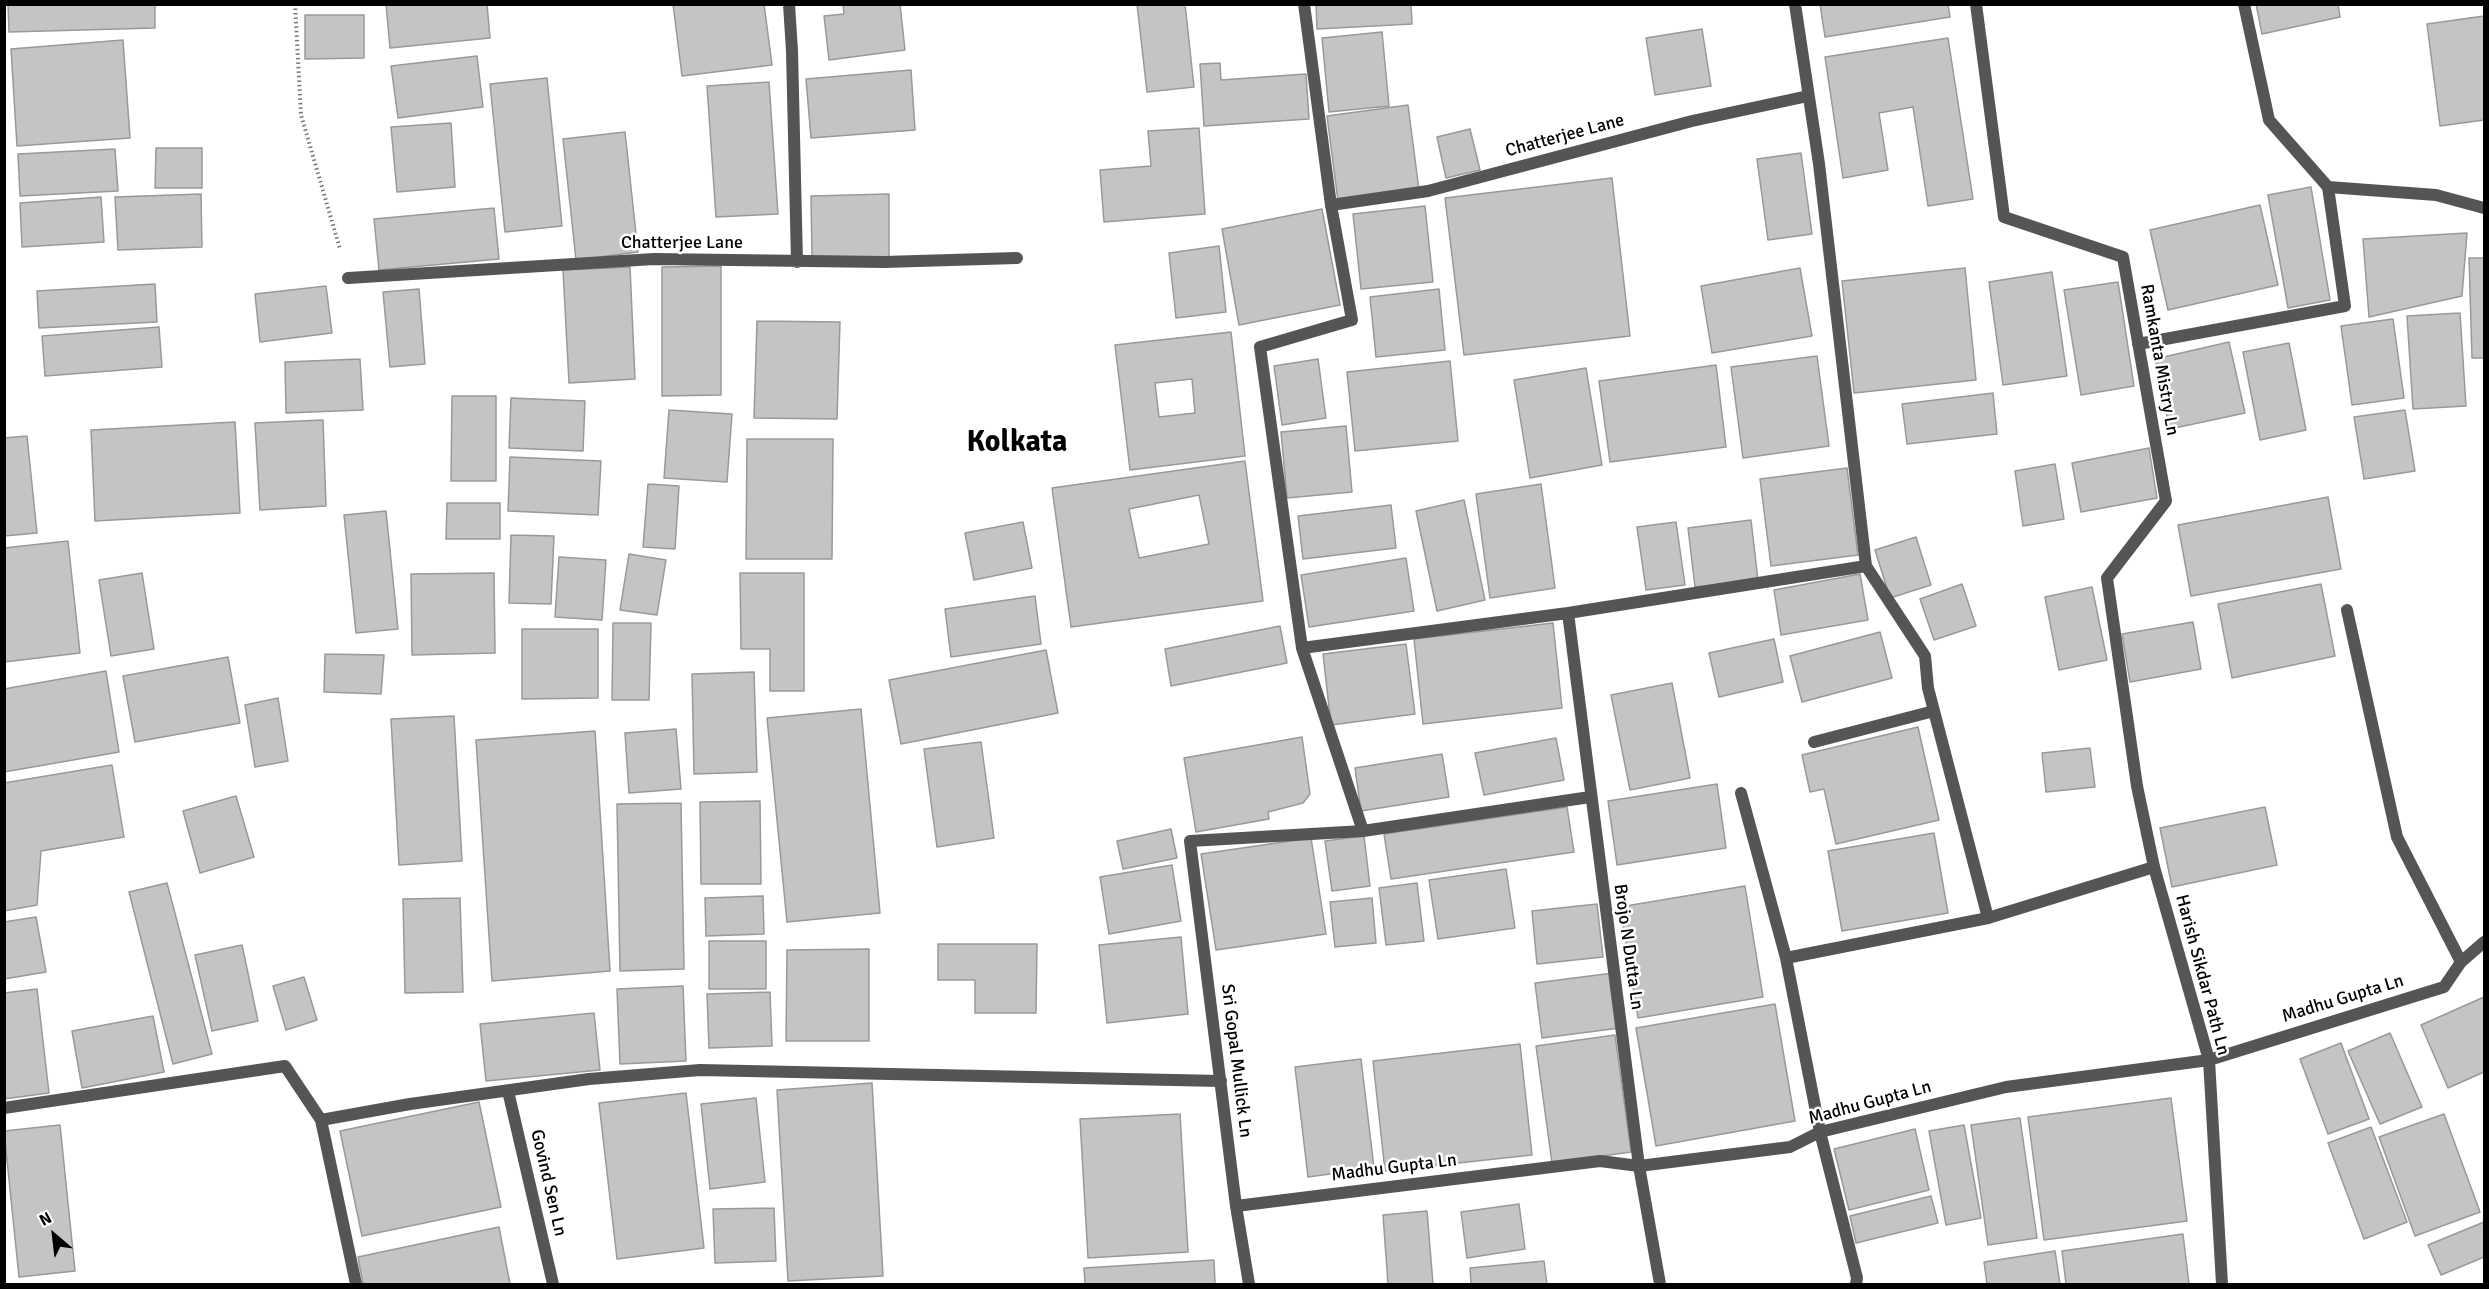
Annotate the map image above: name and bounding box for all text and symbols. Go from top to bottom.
street label: Chatterjee Lane [1503,110,1627,162]
street label: Chatterjee Lane [621,232,743,254]
street label: Ramkanta Mistry Ln [2135,282,2183,438]
district label: Kolkata [967,425,1067,461]
street label: Brojo N Dutta Ln [1608,883,1648,1011]
street label: Harish Sikdar Path Ln [2170,892,2234,1058]
street label: Madhu Gupta Ln [2280,970,2406,1028]
street label: Sri Gopal Mullick Ln [1216,983,1256,1139]
street label: Madhu Gupta Ln [1806,1076,1934,1130]
street label: Govind Sen Ln [525,1128,571,1238]
street label: Madhu Gupta Ln [1330,1150,1458,1186]
north arrow [24,1205,84,1265]
text: N [36,1208,55,1231]

